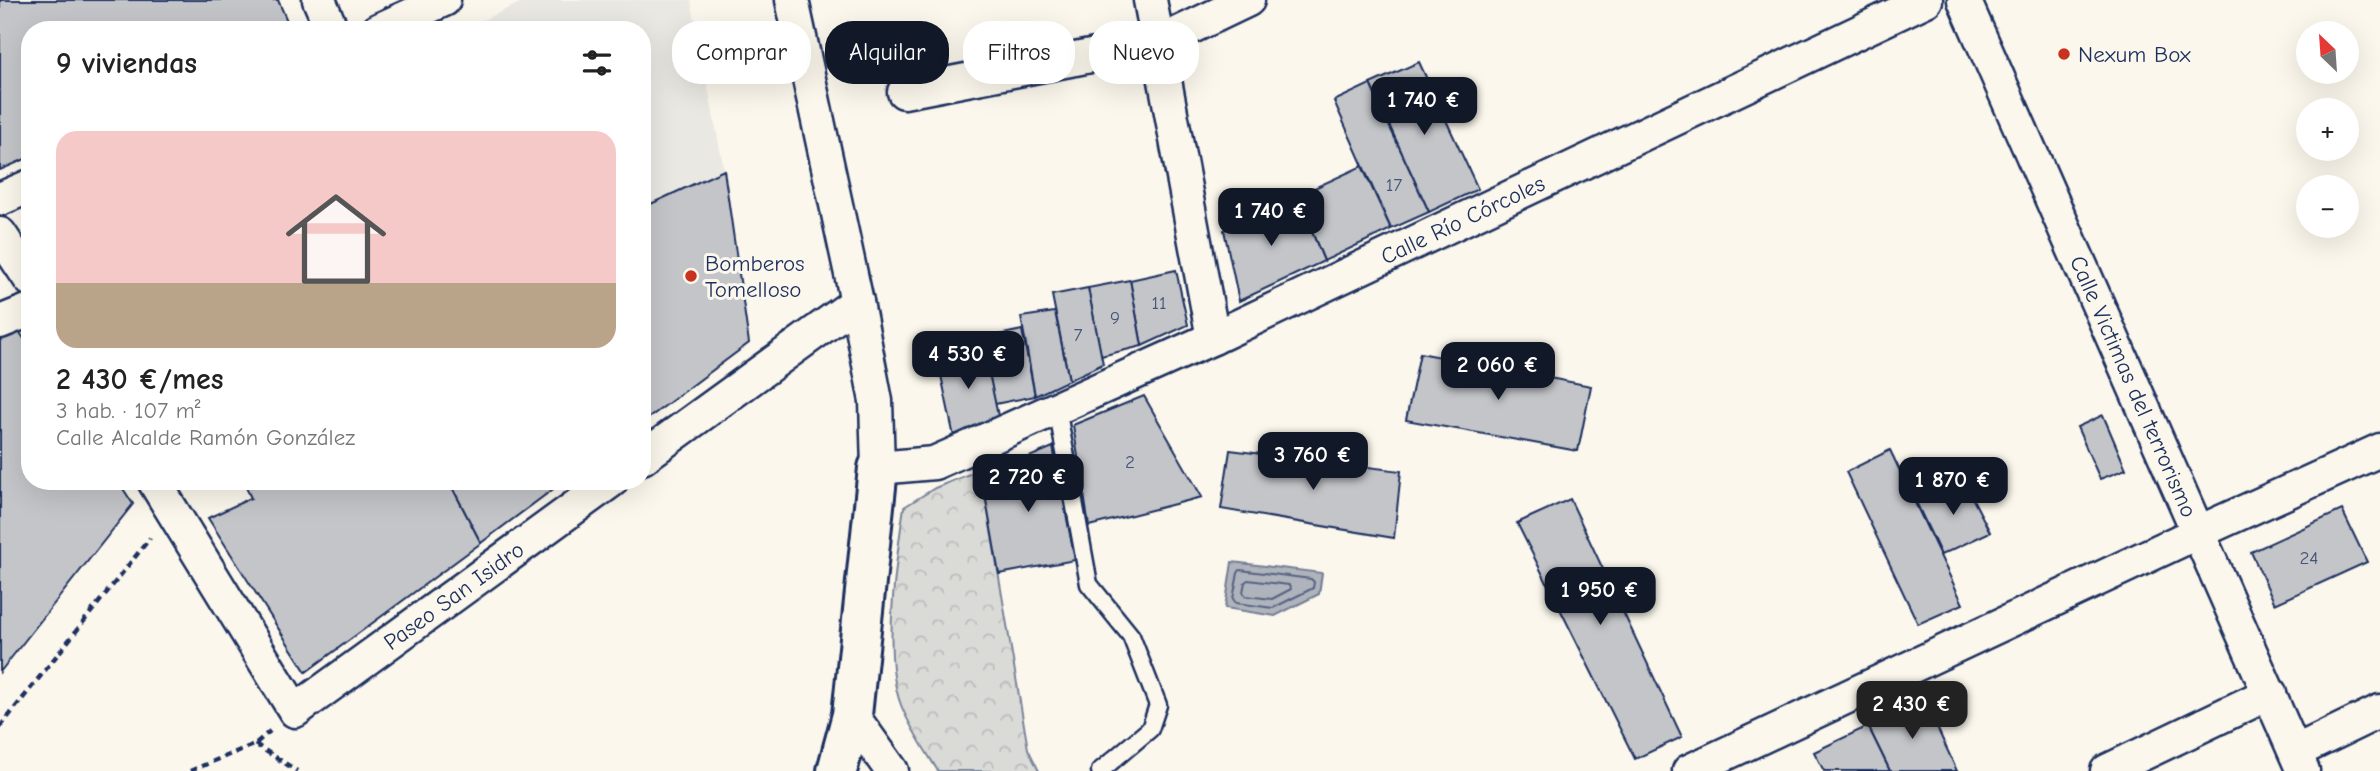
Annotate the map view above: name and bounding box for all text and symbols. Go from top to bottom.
chip: Comprar [672,21,811,84]
chip: Alquilar [825,21,949,84]
chip: Filtros [963,21,1075,84]
chip: Nuevo [1089,21,1199,84]
north arrow [2296,21,2359,84]
map controls [2296,21,2359,238]
place label: Nexum Box [2078,41,2191,68]
icon: filters [578,44,616,82]
text: 9 viviendas [56,46,197,81]
marker: Nexum Box [2056,46,2072,62]
pin: 1 740 € [1359,78,1489,137]
text: 1 740 € [1387,86,1461,113]
button: + [2296,98,2359,161]
street label: Calle Río Córcoles [1377,170,1549,270]
house number: 17 [1386,174,1402,196]
button: − [2296,175,2359,238]
icon: home [273,176,399,302]
pin: 1 740 € [1206,188,1336,248]
text: 1 740 € [1234,197,1308,224]
place label: Bomberos Tomelloso [705,250,805,303]
street label: Calle Victimas del terrorismo [2064,251,2203,522]
marker: Bomberos Tomelloso [683,268,699,284]
house number: 11 [1151,292,1167,314]
house number: 9 [1110,307,1120,329]
house number: 7 [1074,324,1083,346]
pin: 4 530 € [903,332,1033,391]
text: 4 530 € [928,340,1008,367]
pin: 2 060 € [1433,342,1563,402]
text: 2 060 € [1457,351,1539,378]
text: 2 430 €/mes [56,362,224,397]
text: 3 hab. · 107 m² [56,397,201,424]
text: Calle Alcalde Ramón González [56,424,355,451]
pin: 3 760 € [1248,433,1378,492]
text: 3 760 € [1274,441,1352,468]
house number: 2 [1125,451,1135,473]
pin: 2 720 € [963,454,1093,514]
pin: 1 870 € [1888,458,2018,517]
text: 2 720 € [989,463,1067,490]
text: 1 870 € [1915,466,1991,493]
street label: Paseo San Isidro [379,536,529,656]
house number: 24 [2299,547,2319,569]
pin: 1 950 € [1535,568,1665,627]
text: 1 950 € [1561,576,1639,603]
pin: 2 430 € [1847,682,1977,741]
text: 2 430 € [1873,690,1951,717]

